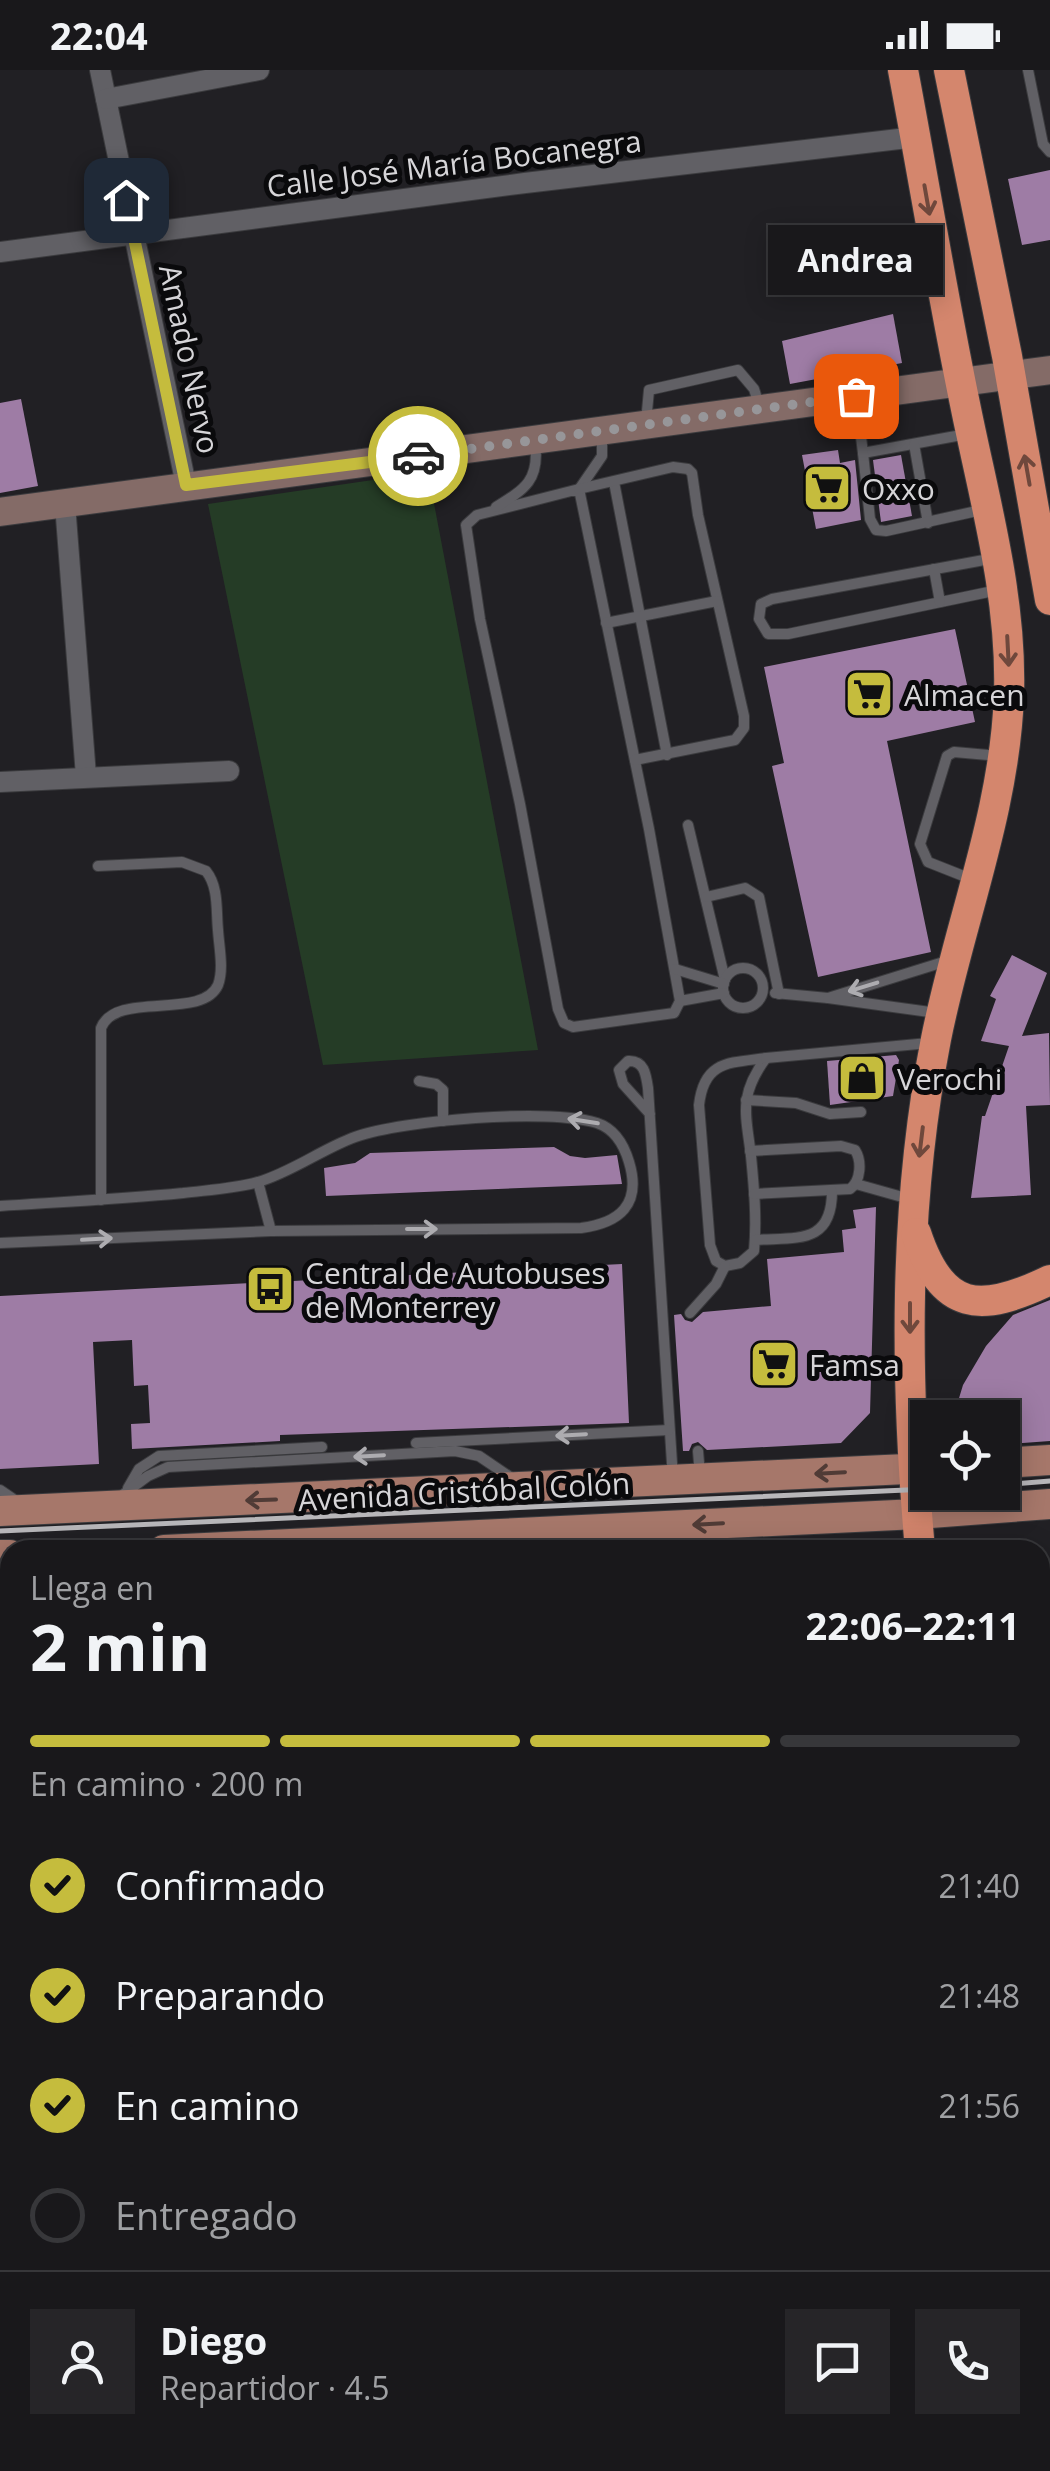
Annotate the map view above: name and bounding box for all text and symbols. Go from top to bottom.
text: 22:04 [50,9,148,61]
street label: Calle José María Bocanegra [264,120,644,206]
pin [84,158,169,243]
icon: home [99,173,154,228]
one-way arrow [918,184,937,216]
callout: Andrea [768,226,944,296]
text: Andrea [797,238,914,281]
street label: Amado Nervo [150,261,230,457]
pin [814,354,899,439]
icon: bag [829,369,884,424]
courier [368,406,468,506]
icon: car [391,429,446,484]
one-way arrow [1017,454,1036,487]
supermarket icon: Oxxo [801,462,853,514]
place label: Oxxo [862,468,935,509]
one-way arrow [999,635,1018,667]
supermarket icon: Almacen [843,668,895,720]
place label: Almacen [904,674,1025,715]
one-way arrow [848,979,880,997]
shop icon: Verochi [836,1052,888,1104]
place label: Verochi [897,1058,1002,1099]
one-way arrow [567,1112,599,1130]
one-way arrow [911,1125,930,1157]
one-way arrow [406,1220,438,1239]
one-way arrow [81,1229,113,1248]
place label: Central de Autobuses de Monterrey [305,1252,605,1327]
bus stop icon: Central de Autobuses de Monterrey [244,1263,296,1315]
one-way arrow [900,1300,920,1333]
supermarket icon: Famsa [748,1338,800,1390]
place label: Famsa [809,1344,900,1385]
map controls [910,1400,1020,1510]
button: locate [910,1400,1020,1510]
one-way arrow [556,1426,588,1445]
one-way arrow [353,1447,385,1466]
street label: Avenida Cristóbal Colón [297,1462,631,1520]
one-way arrow [815,1464,847,1483]
one-way arrow [245,1491,277,1510]
one-way arrow [693,1515,725,1534]
text: Llega en [30,1566,154,1609]
text: 22:06–22:11 [806,1599,1020,1651]
text: 2 min [30,1602,210,1690]
text: En camino · 200 m [30,1762,303,1805]
icon: check [30,1858,85,1913]
text: Confirmado [115,1859,325,1911]
text: 21:40 [938,1864,1020,1907]
icon: check [30,1968,85,2023]
text: Preparando [115,1969,325,2021]
text: 21:48 [938,1974,1020,2017]
icon: check [30,2078,85,2133]
text: En camino [115,2079,300,2131]
text: 21:56 [938,2084,1020,2127]
text: Entregado [115,2189,298,2241]
button: person [30,2309,135,2414]
button: chat [785,2309,890,2414]
button: phone [915,2309,1020,2414]
text: Diego [160,2314,267,2366]
text: Repartidor · 4.5 [160,2366,390,2409]

